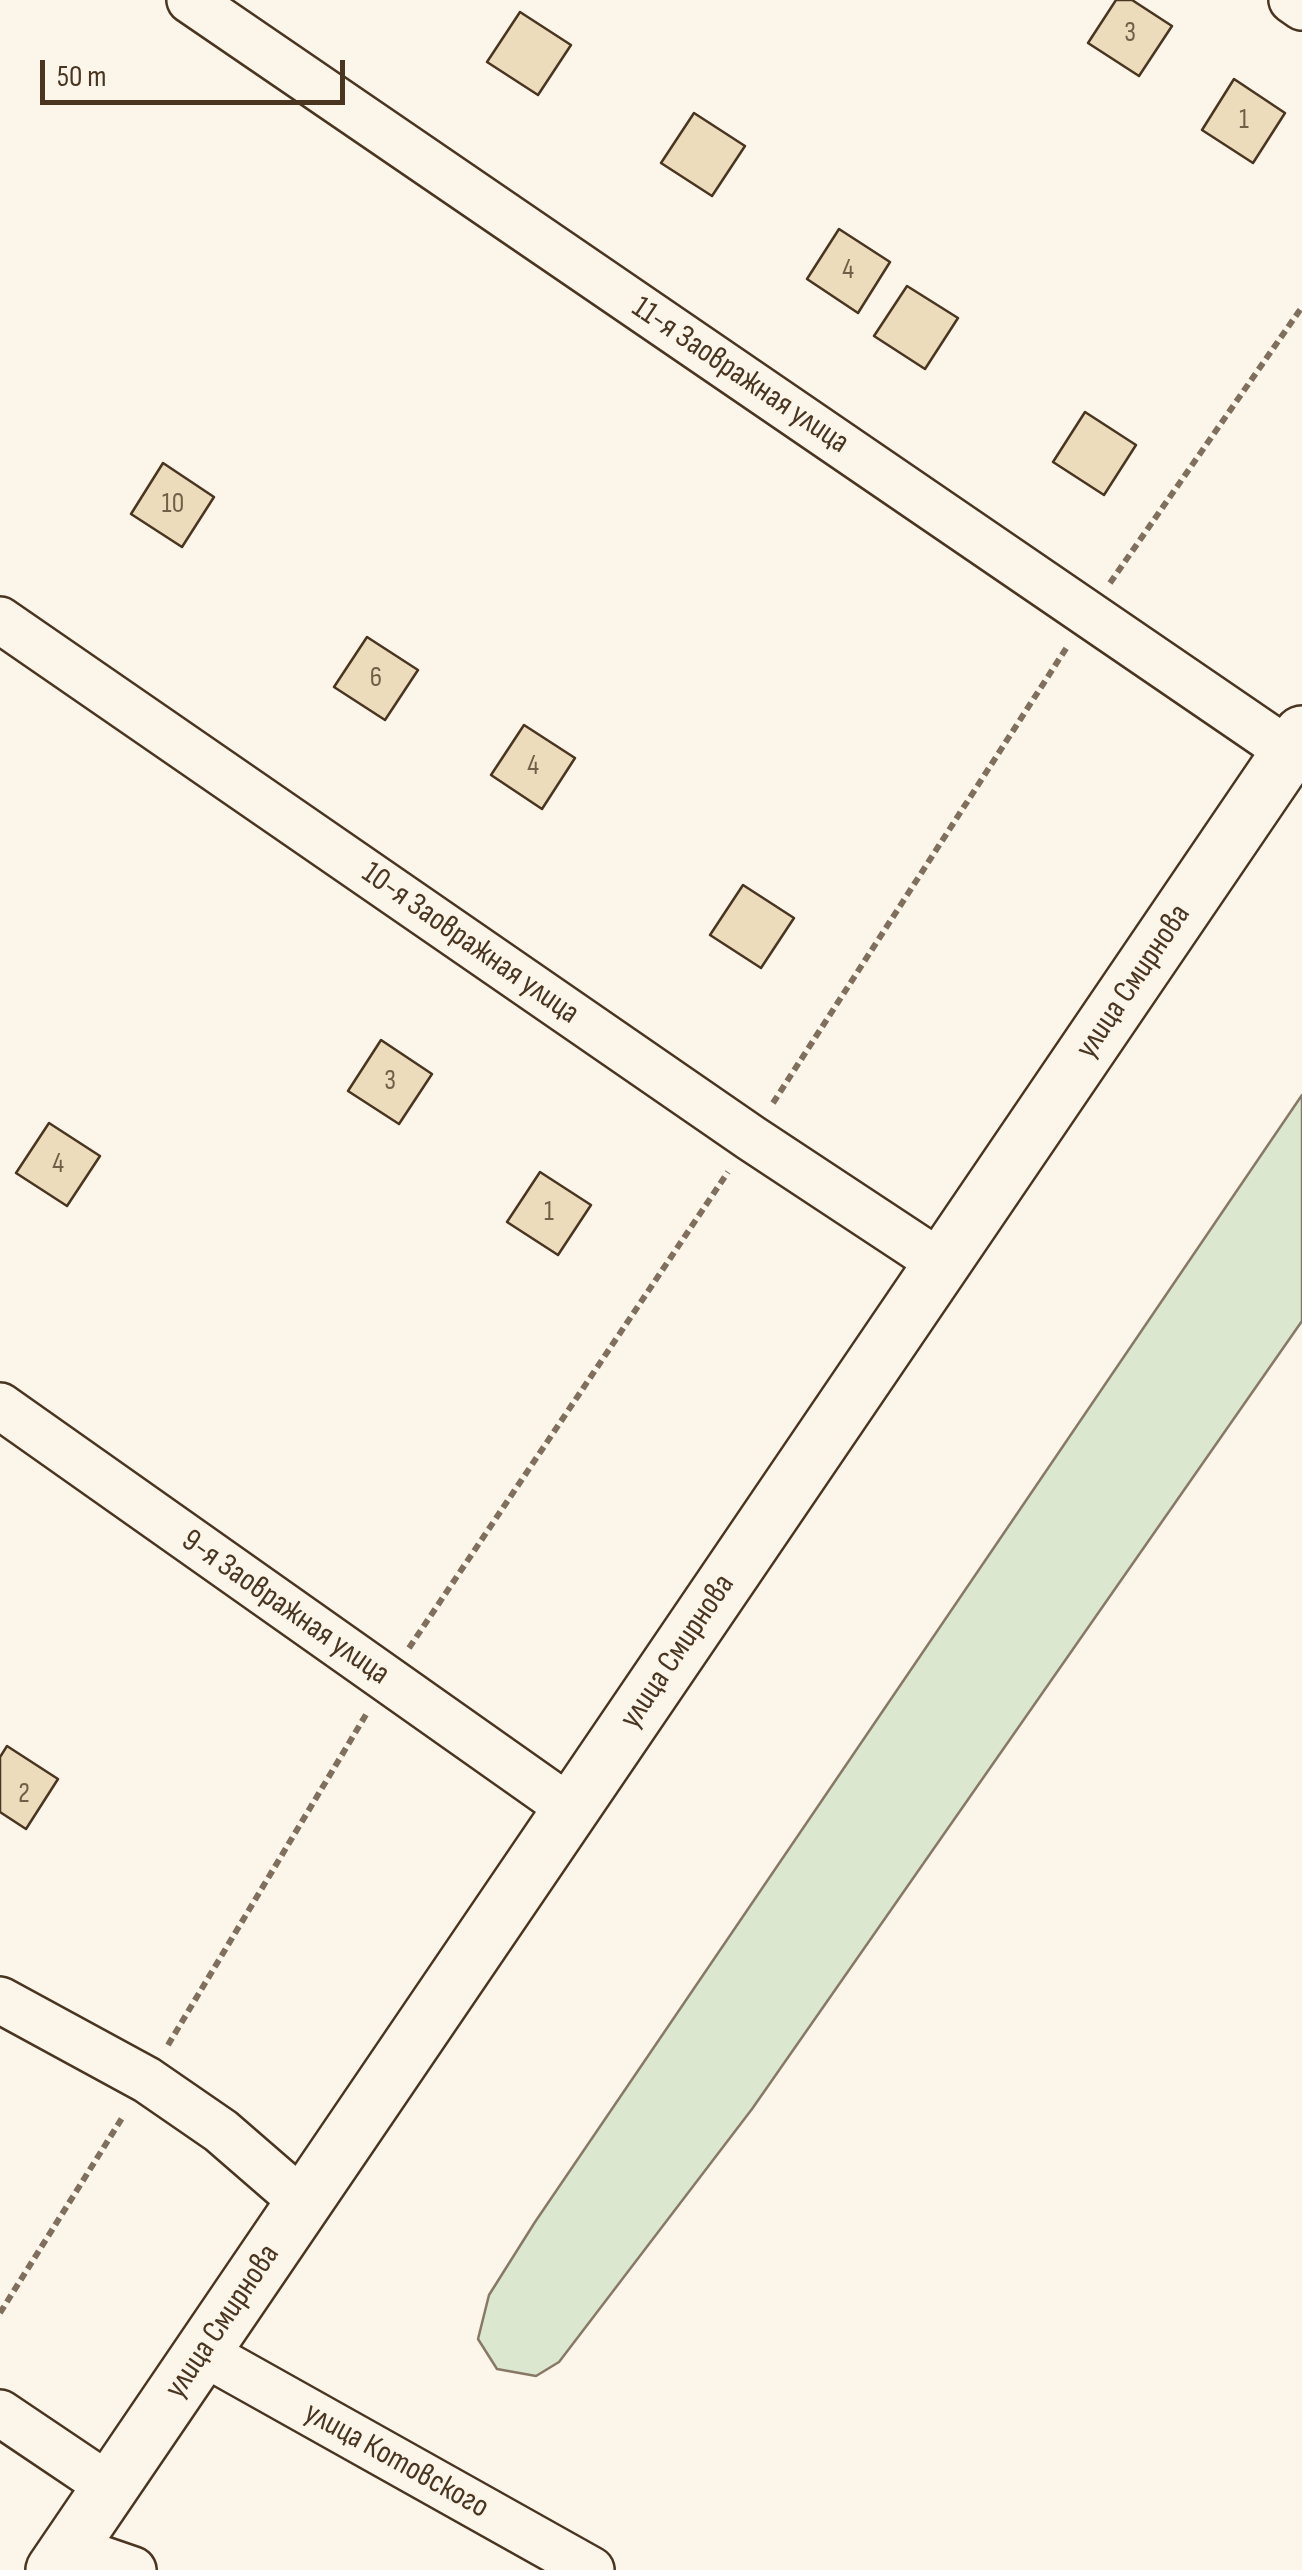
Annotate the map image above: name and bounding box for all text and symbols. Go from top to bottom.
house number: 3 [1124,17,1136,51]
scale bar [45,40,350,102]
text: 50 m [57,59,106,95]
house number: 1 [1239,104,1249,138]
house number: 4 [842,254,854,288]
street label: 11-я Заовражная улица [624,289,856,463]
house number: 10 [162,488,184,522]
house number: 6 [370,662,382,696]
house number: 4 [527,750,539,784]
street label: 10-я Заовражная улица [354,855,586,1033]
street label: улица Смирнова [1068,898,1200,1066]
house number: 3 [384,1065,396,1099]
house number: 4 [52,1148,64,1182]
house number: 1 [544,1196,554,1230]
street label: 9-я Заовражная улица [174,1522,396,1694]
street label: улица Смирнова [612,1568,744,1736]
house number: 2 [18,1778,30,1812]
street label: улица Смирнова [157,2238,289,2406]
street label: улица Котовского [297,2395,495,2527]

